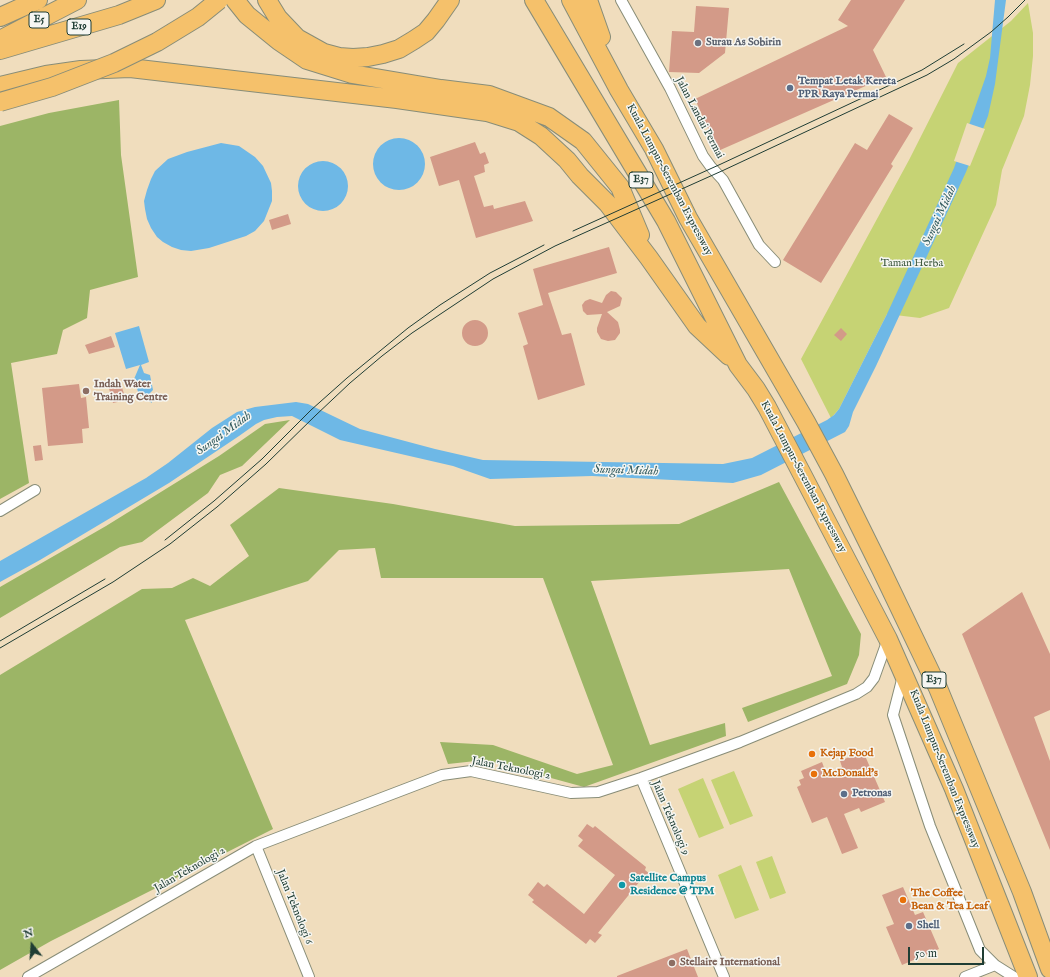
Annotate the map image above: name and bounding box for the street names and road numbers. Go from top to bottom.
road number: E5 [29,12,49,28]
road number: E19 [67,19,91,35]
street label: Jalan Landai Permai [672,75,726,161]
street label: Kuala Lumpur–Seremban Expressway [623,102,715,258]
road number: E37 [629,172,653,188]
street label: Kuala Lumpur–Seremban Expressway [757,399,849,555]
road number: E37 [922,672,946,688]
street label: Kuala Lumpur–Seremban Expressway [906,688,982,850]
street label: Jalan Teknologi 2 [470,755,552,783]
street label: Jalan Teknologi 9 [648,779,692,857]
street label: Jalan Teknologi 2 [152,844,228,896]
street label: Jalan Teknologi 6 [273,868,315,946]

